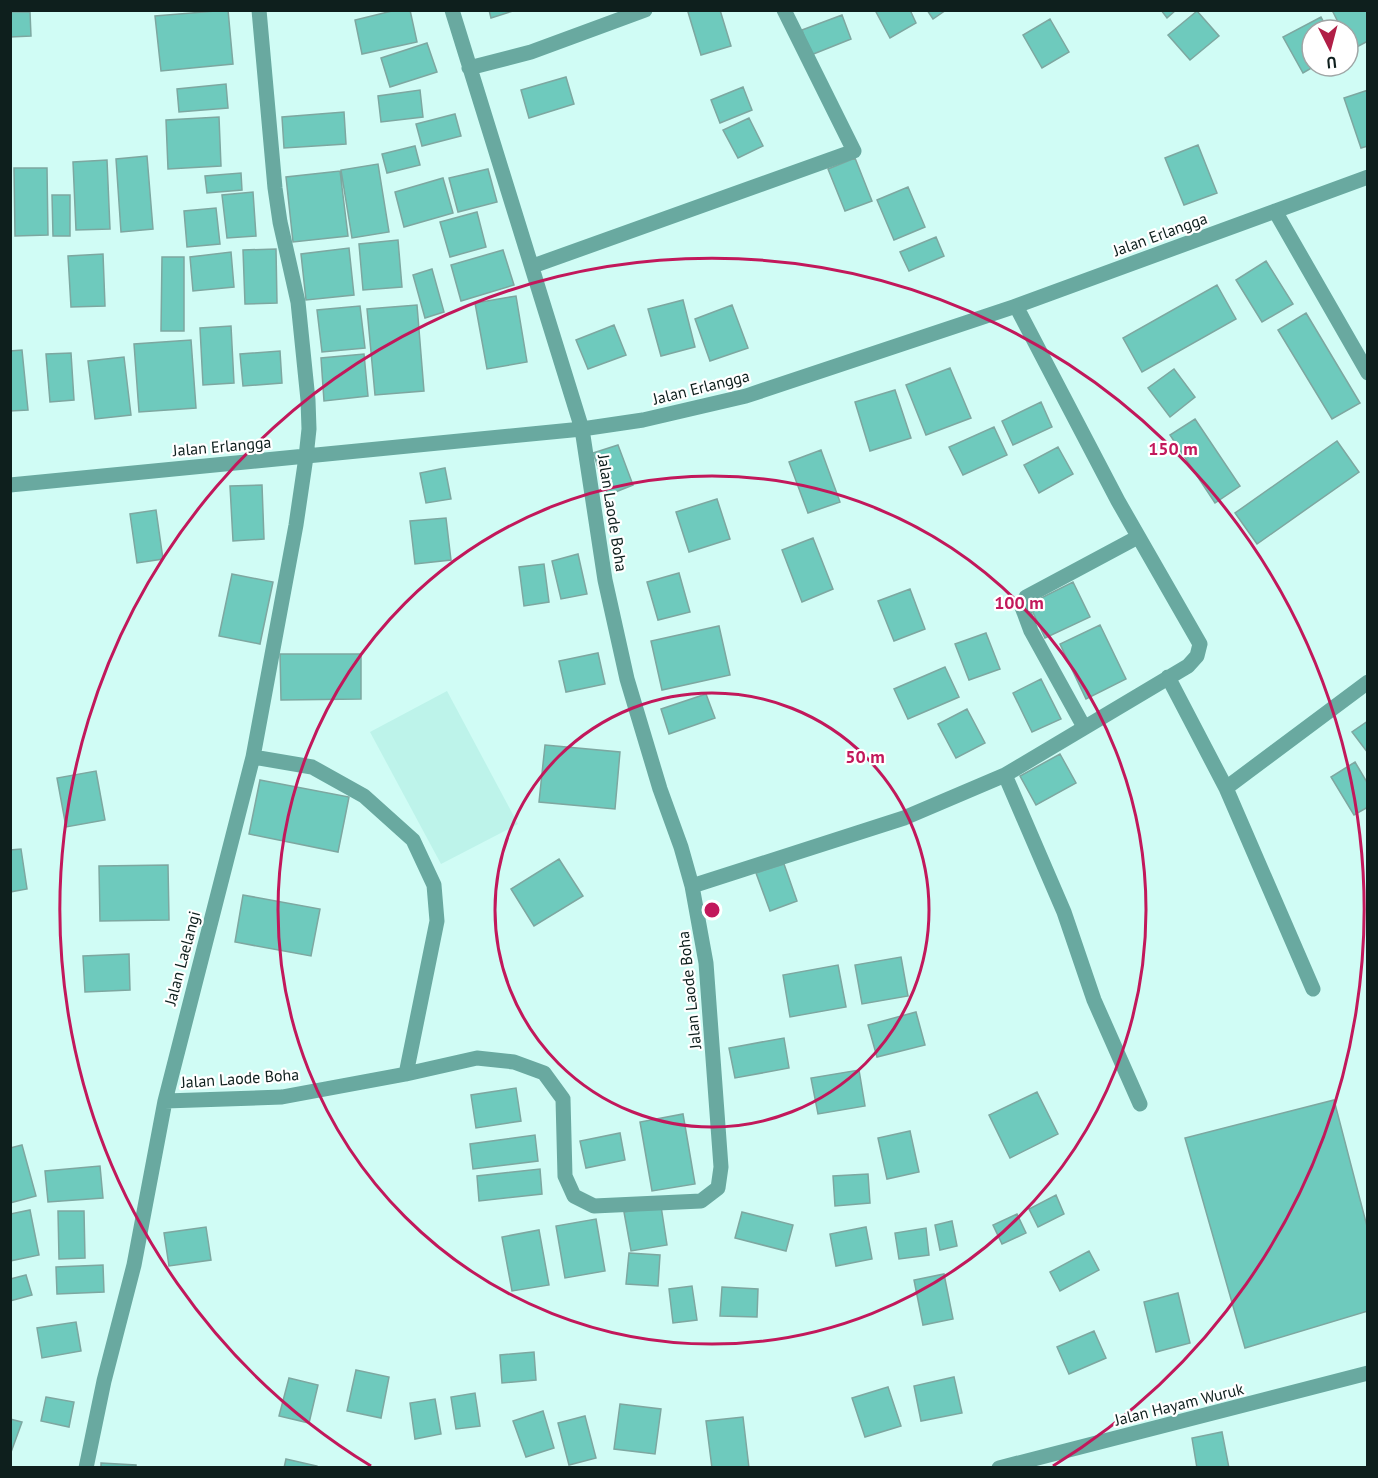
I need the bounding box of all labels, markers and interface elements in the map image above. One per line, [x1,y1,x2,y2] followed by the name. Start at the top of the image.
[1300,18,1360,78] north arrow
[1326,52,1338,73] text: U
[1109,208,1210,261] street label: Jalan Erlangga
[650,365,751,409] street label: Jalan Erlangga
[171,432,272,460] street label: Jalan Erlangga
[1148,437,1198,460] text: 150 m
[594,452,632,573] street label: Jalan Laode Boha
[994,591,1044,614] text: 100 m
[845,745,885,768] text: 50 m
[702,900,722,920] centre of rings
[160,909,204,1008] street label: Jalan Laelangi
[673,930,705,1051] street label: Jalan Laode Boha
[179,1064,300,1092] street label: Jalan Laode Boha
[1111,1378,1246,1430] street label: Jalan Hayam Wuruk

